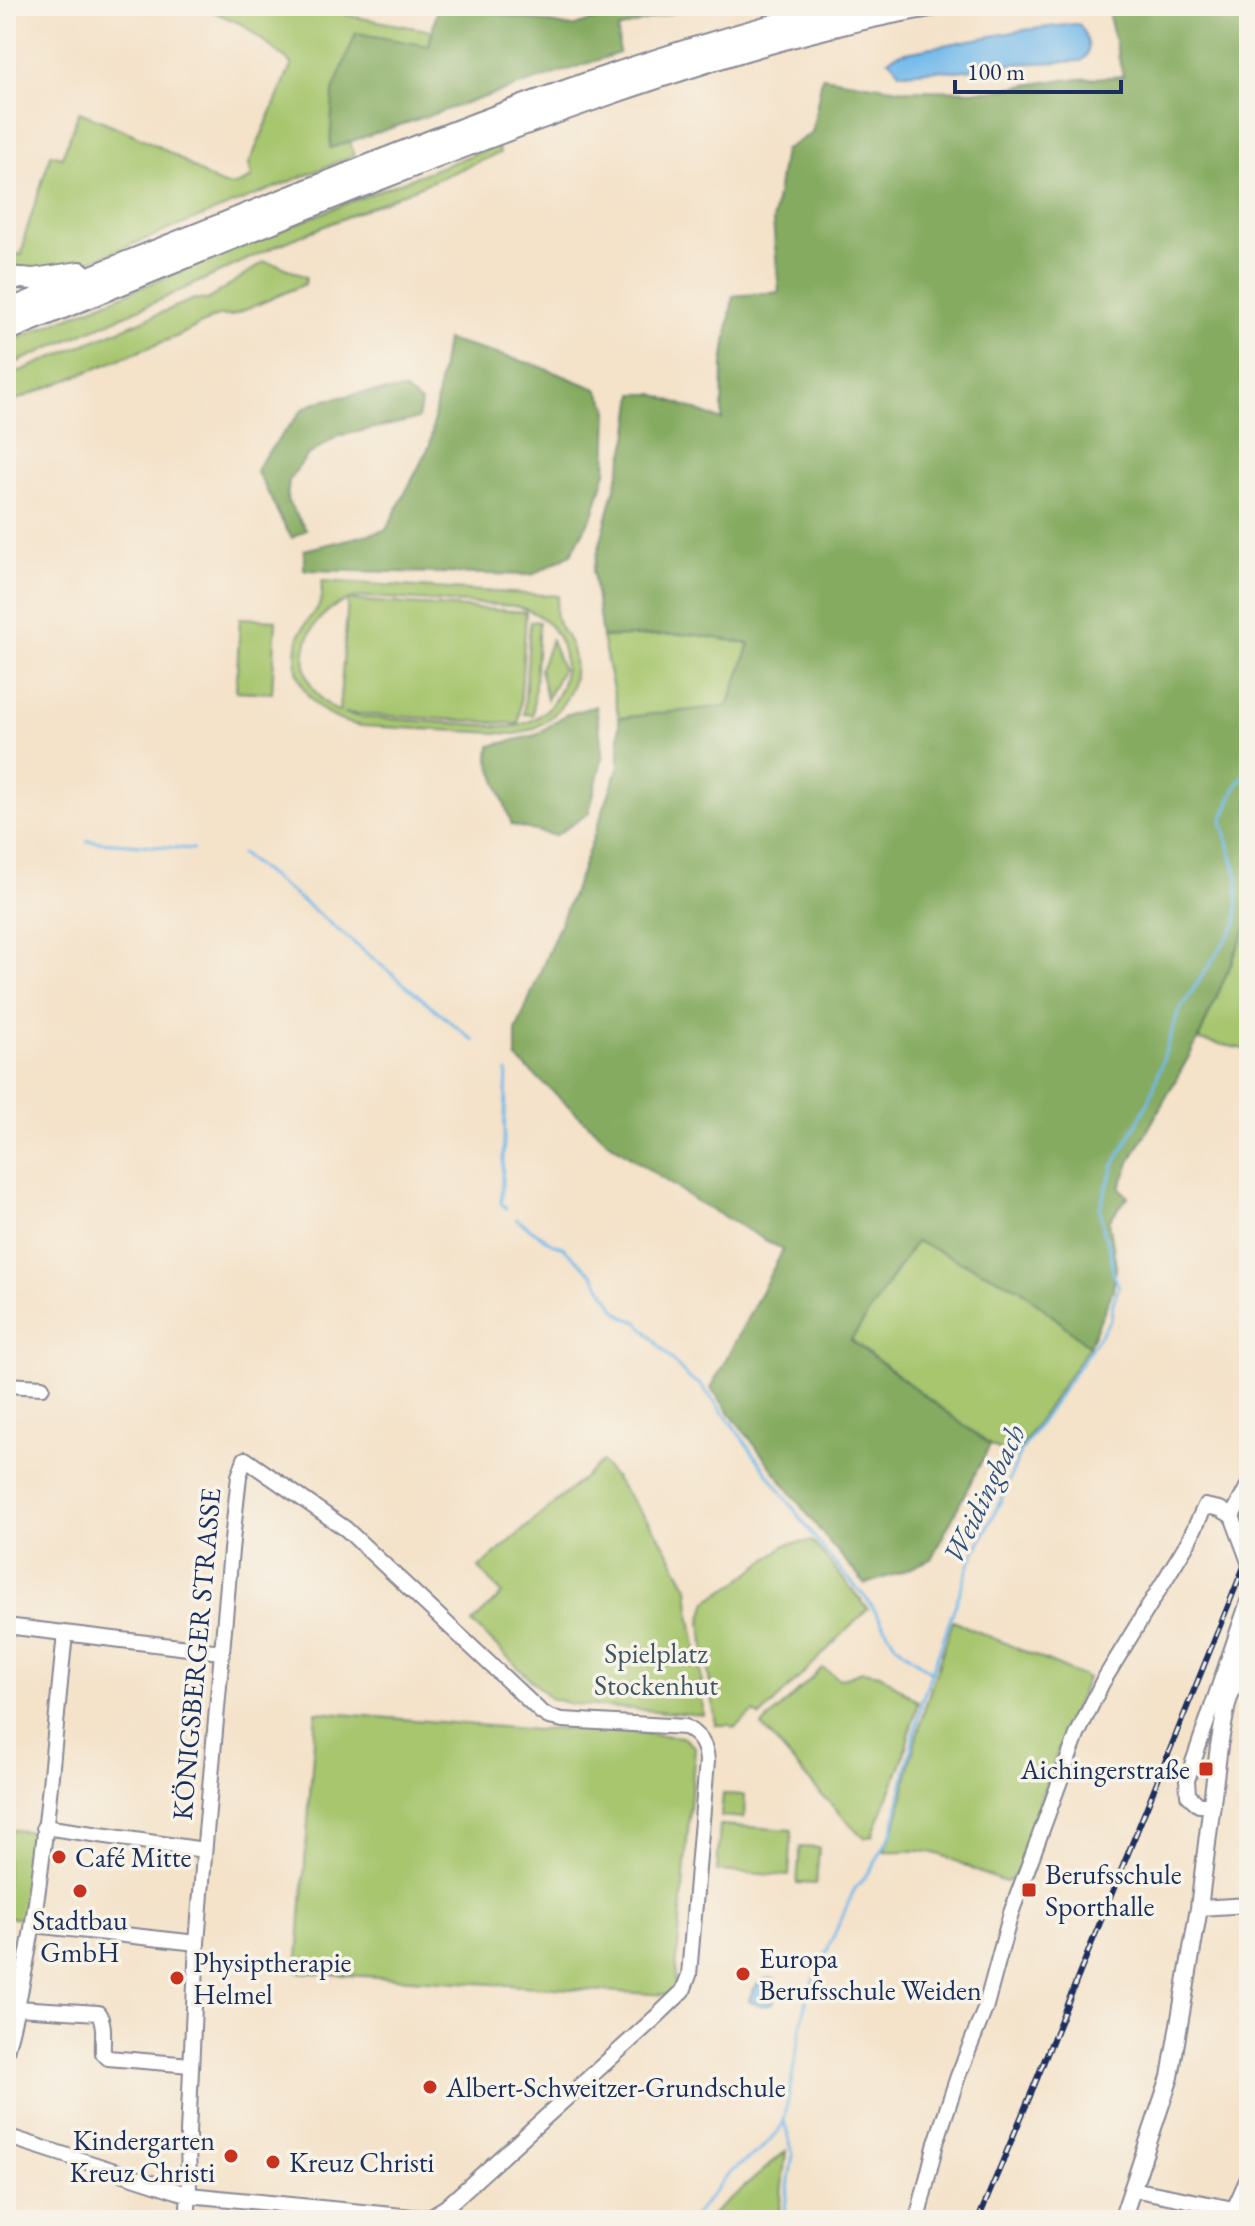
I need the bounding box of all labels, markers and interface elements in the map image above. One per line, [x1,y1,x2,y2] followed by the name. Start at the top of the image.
[955,44,1121,94] scale bar
[967,56,1025,87] text: 100 m
[933,1417,1034,1570] water label: Weidingbach
[164,1486,228,1822] street label: KÖNIGSBERGER STRASSE
[594,1635,718,1703] park label: Spielplatz Stockenhut
[1019,1751,1190,1787] place label: Aichingerstraße
[1197,1760,1215,1778] marker: Aichingerstraße
[75,1839,191,1875] place label: Café Mitte
[50,1848,68,1866] marker: Café Mitte
[1045,1856,1182,1924] place label: Berufsschule Sporthalle
[1020,1881,1038,1899] marker: Berufsschule Sporthalle
[71,1882,89,1900] marker: Stadtbau GmbH
[32,1902,128,1970] place label: Stadtbau GmbH
[759,1940,982,2008] place label: Europa Berufsschule Weiden
[193,1944,352,2012] place label: Physiptherapie Helmel
[734,1965,752,1983] marker: Europa Berufsschule Weiden
[168,1969,186,1987] marker: Physiptherapie Helmel
[445,2069,786,2105] place label: Albert-Schweitzer-Grundschule
[421,2078,439,2096] marker: Albert-Schweitzer-Grundschule
[70,2122,215,2190] place label: Kindergarten Kreuz Christi
[289,2144,435,2180] place label: Kreuz Christi
[222,2147,240,2165] marker: Kindergarten Kreuz Christi
[264,2153,282,2171] marker: Kreuz Christi

